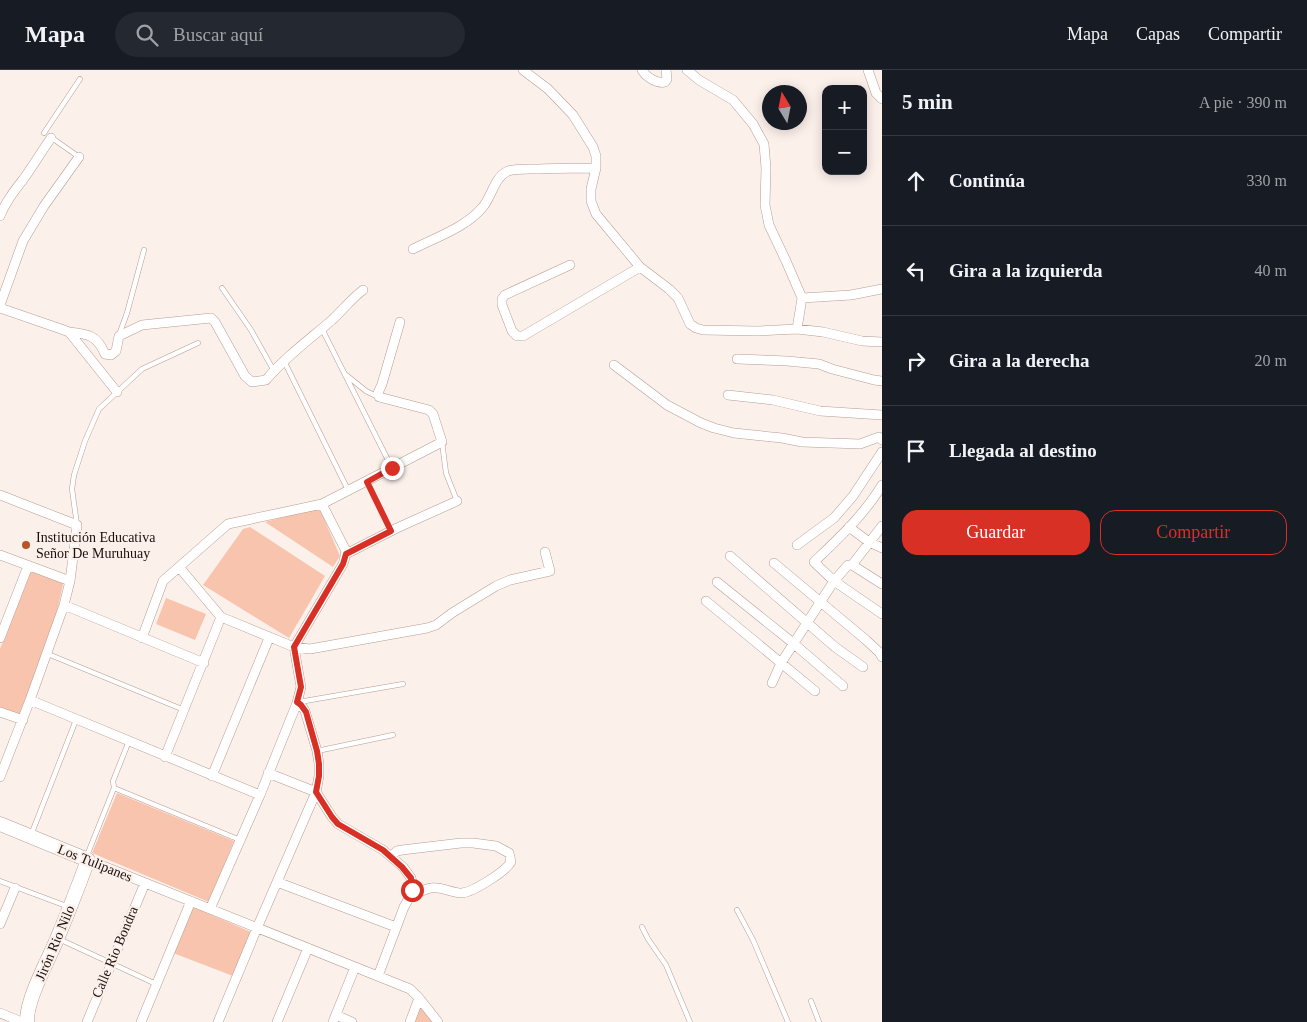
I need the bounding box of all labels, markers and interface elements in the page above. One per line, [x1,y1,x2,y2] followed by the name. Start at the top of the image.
[115,12,465,57] search box
[25,21,85,47] text: Mapa
[133,21,161,49] icon: search
[173,24,263,45] text: Buscar aquí
[1067,24,1108,44] text: Mapa
[1136,24,1180,44] text: Capas
[1208,24,1282,44] text: Compartir
[762,85,807,130] north arrow
[822,85,867,175] map controls
[822,85,867,130] button: +
[902,90,953,114] text: 5 min
[1199,94,1287,111] text: A pie · 390 m
[822,130,867,175] button: −
[902,167,930,195] icon: ahead
[949,170,1025,191] text: Continúa
[1247,172,1287,189] text: 330 m
[902,257,930,285] icon: left
[949,260,1103,281] text: Gira a la izquierda
[1255,262,1287,279] text: 40 m
[902,347,930,375] icon: right
[949,350,1090,371] text: Gira a la derecha
[1255,352,1287,369] text: 20 m
[902,437,930,465] icon: arrive
[949,440,1097,461] text: Llegada al destino
[381,457,404,480] route end
[902,510,1090,555] button: Guardar
[1100,510,1287,555] button: Compartir
[36,530,156,561] place label: Institución Educativa Señor De Muruhuay
[20,539,32,551] marker: Institución Educativa Señor De Muruhuay
[56,841,134,885] street label: Los Tulipanes
[401,879,424,902] route start
[32,903,78,983] street label: Jirón Rio Nilo
[89,903,141,1000] street label: Calle Rio Bondra

